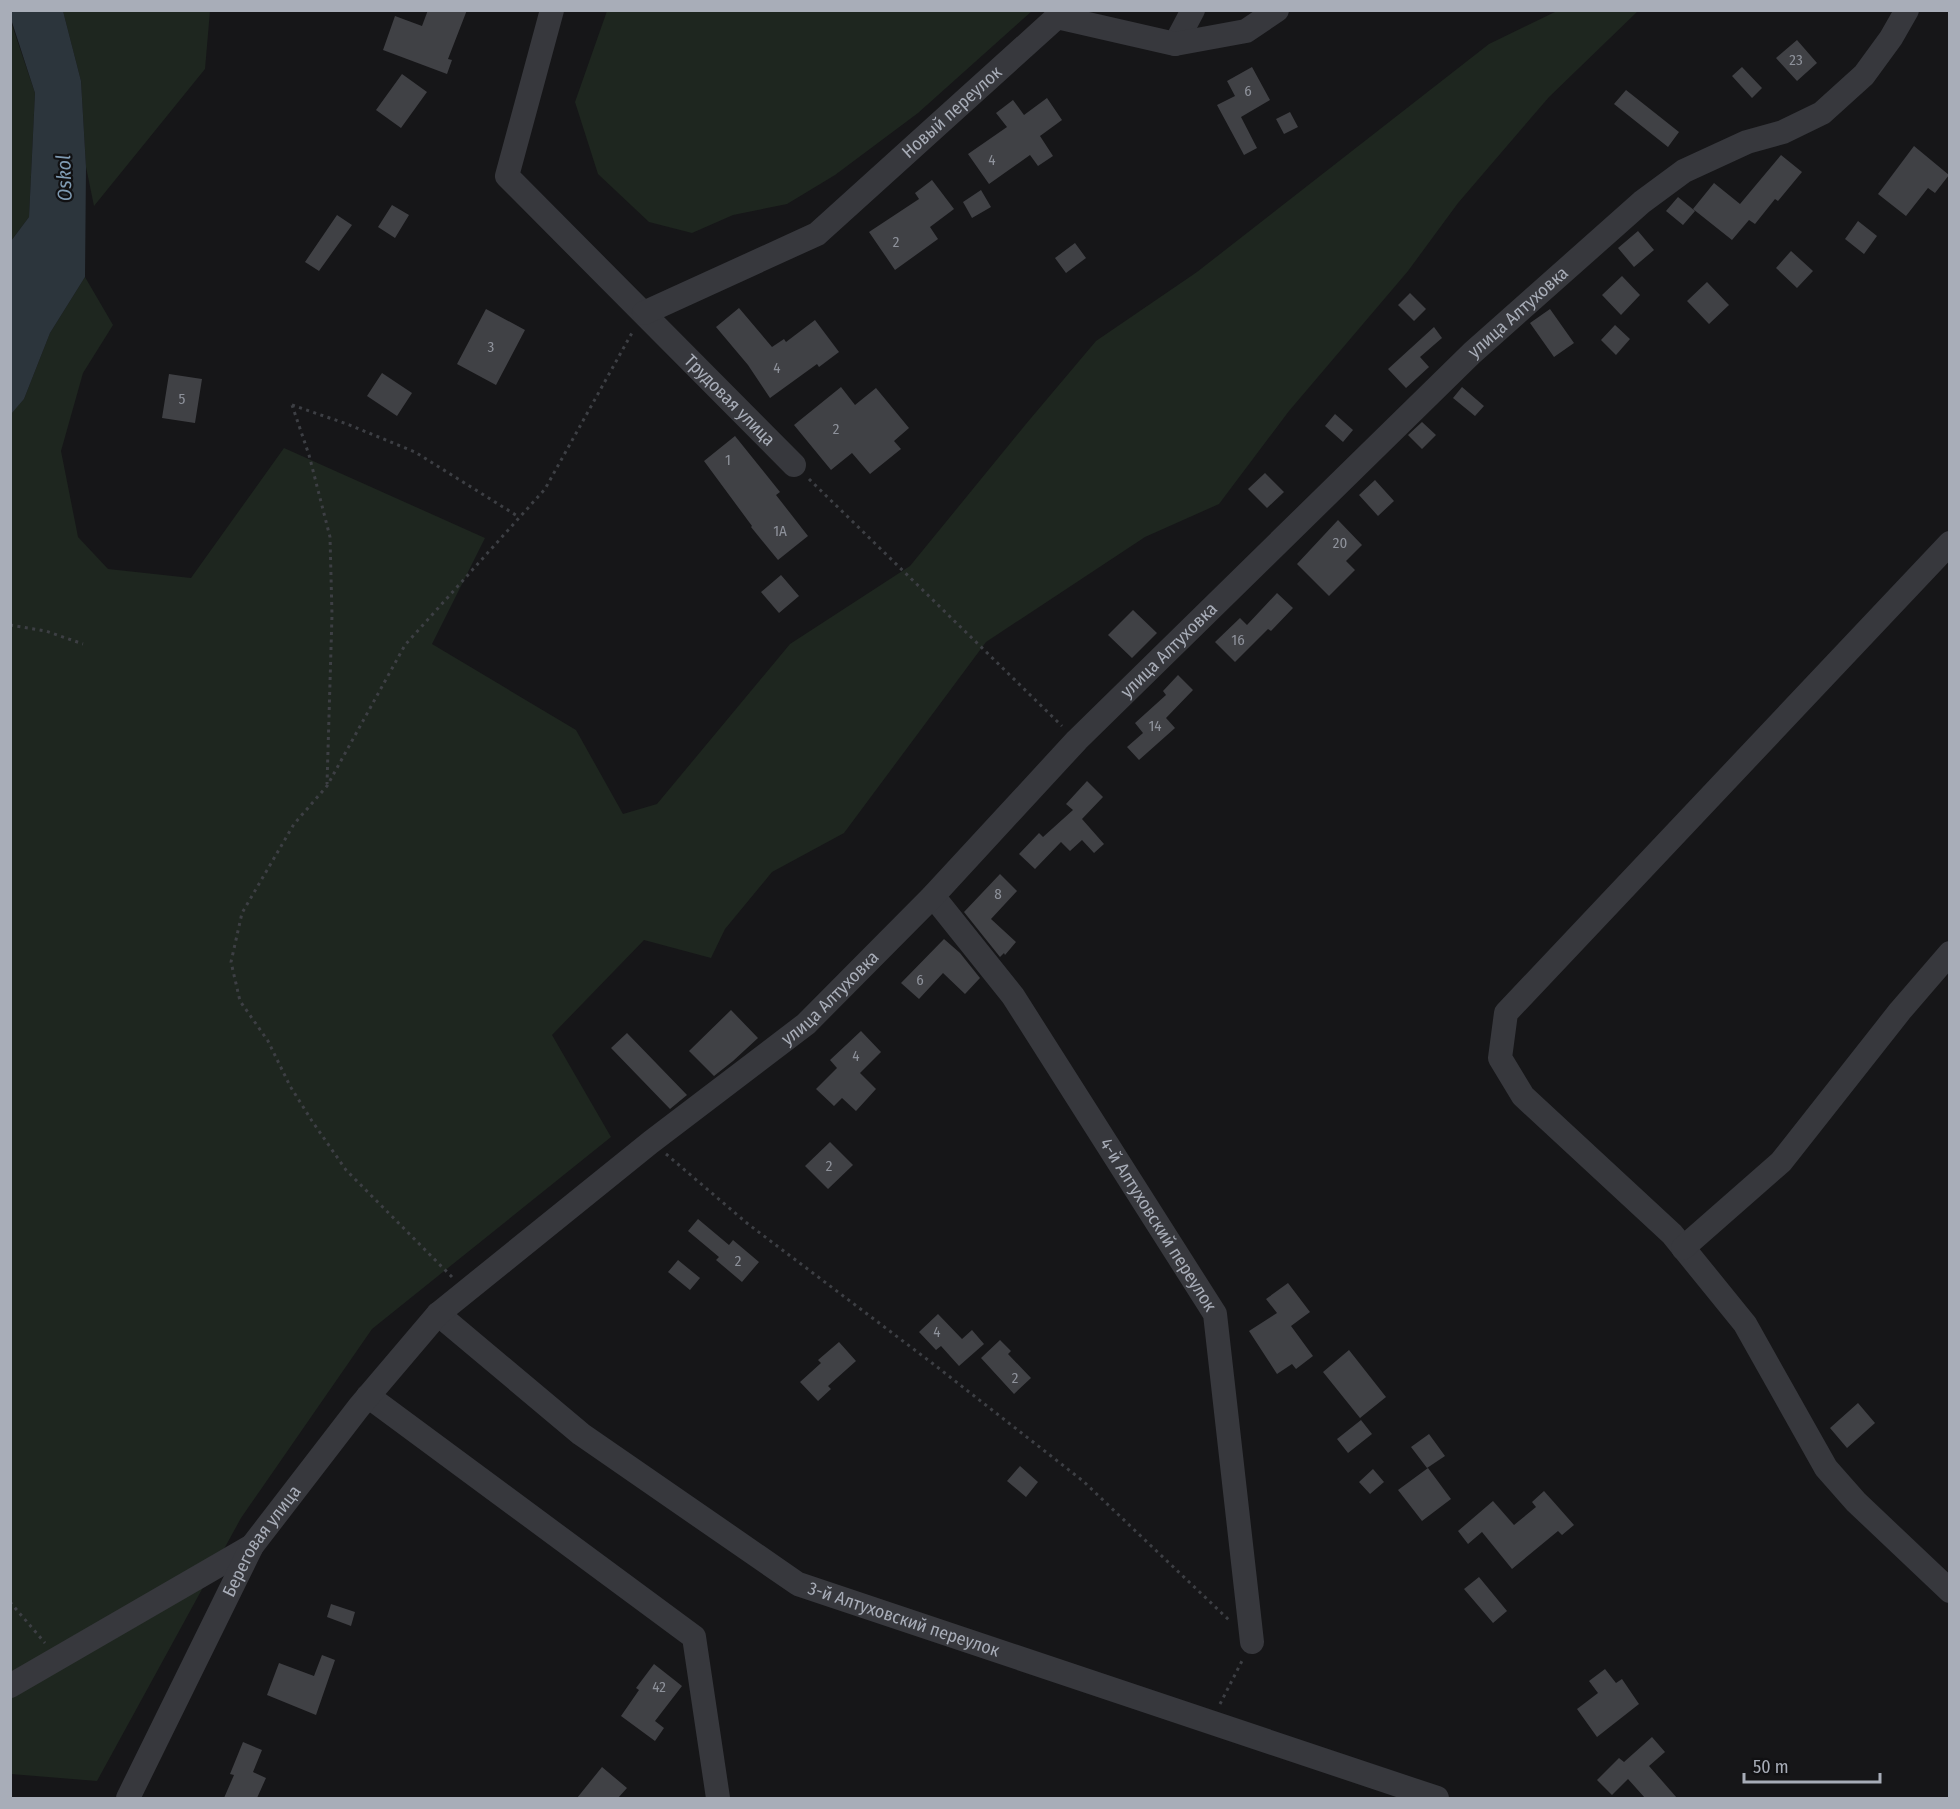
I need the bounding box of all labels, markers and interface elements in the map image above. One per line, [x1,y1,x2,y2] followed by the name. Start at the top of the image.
[1789,51,1803,69] house number: 23
[897,61,1007,163] street label: Новый переулок
[1244,82,1252,100] house number: 6
[988,151,996,169] house number: 4
[51,154,77,202] water label: Oskol
[893,233,900,251] house number: 2
[1463,262,1573,362] street label: улица Алтуховка
[488,338,495,356] house number: 3
[680,350,780,451] street label: Трудовая улица
[773,359,781,377] house number: 4
[179,390,186,408] house number: 5
[833,420,840,438] house number: 2
[725,451,731,469] house number: 1
[773,522,787,540] house number: 1А
[1333,534,1347,552] house number: 20
[1116,598,1222,702] street label: улица Алтуховка
[1231,631,1245,649] house number: 16
[1148,717,1162,735] house number: 14
[994,885,1002,903] house number: 8
[777,946,883,1050] street label: улица Алтуховка
[916,971,924,989] house number: 6
[852,1047,860,1065] house number: 4
[1095,1134,1222,1316] street label: 4-й Алтуховский переулок
[826,1157,833,1175] house number: 2
[735,1252,742,1270] house number: 2
[933,1323,941,1341] house number: 4
[1012,1369,1019,1387] house number: 2
[218,1481,306,1600] street label: Береговая улица
[805,1577,1003,1662] street label: 3-й Алтуховский переулок
[652,1678,666,1696] house number: 42
[1744,1746,1880,1784] scale bar
[1753,1756,1789,1778] text: 50 m

